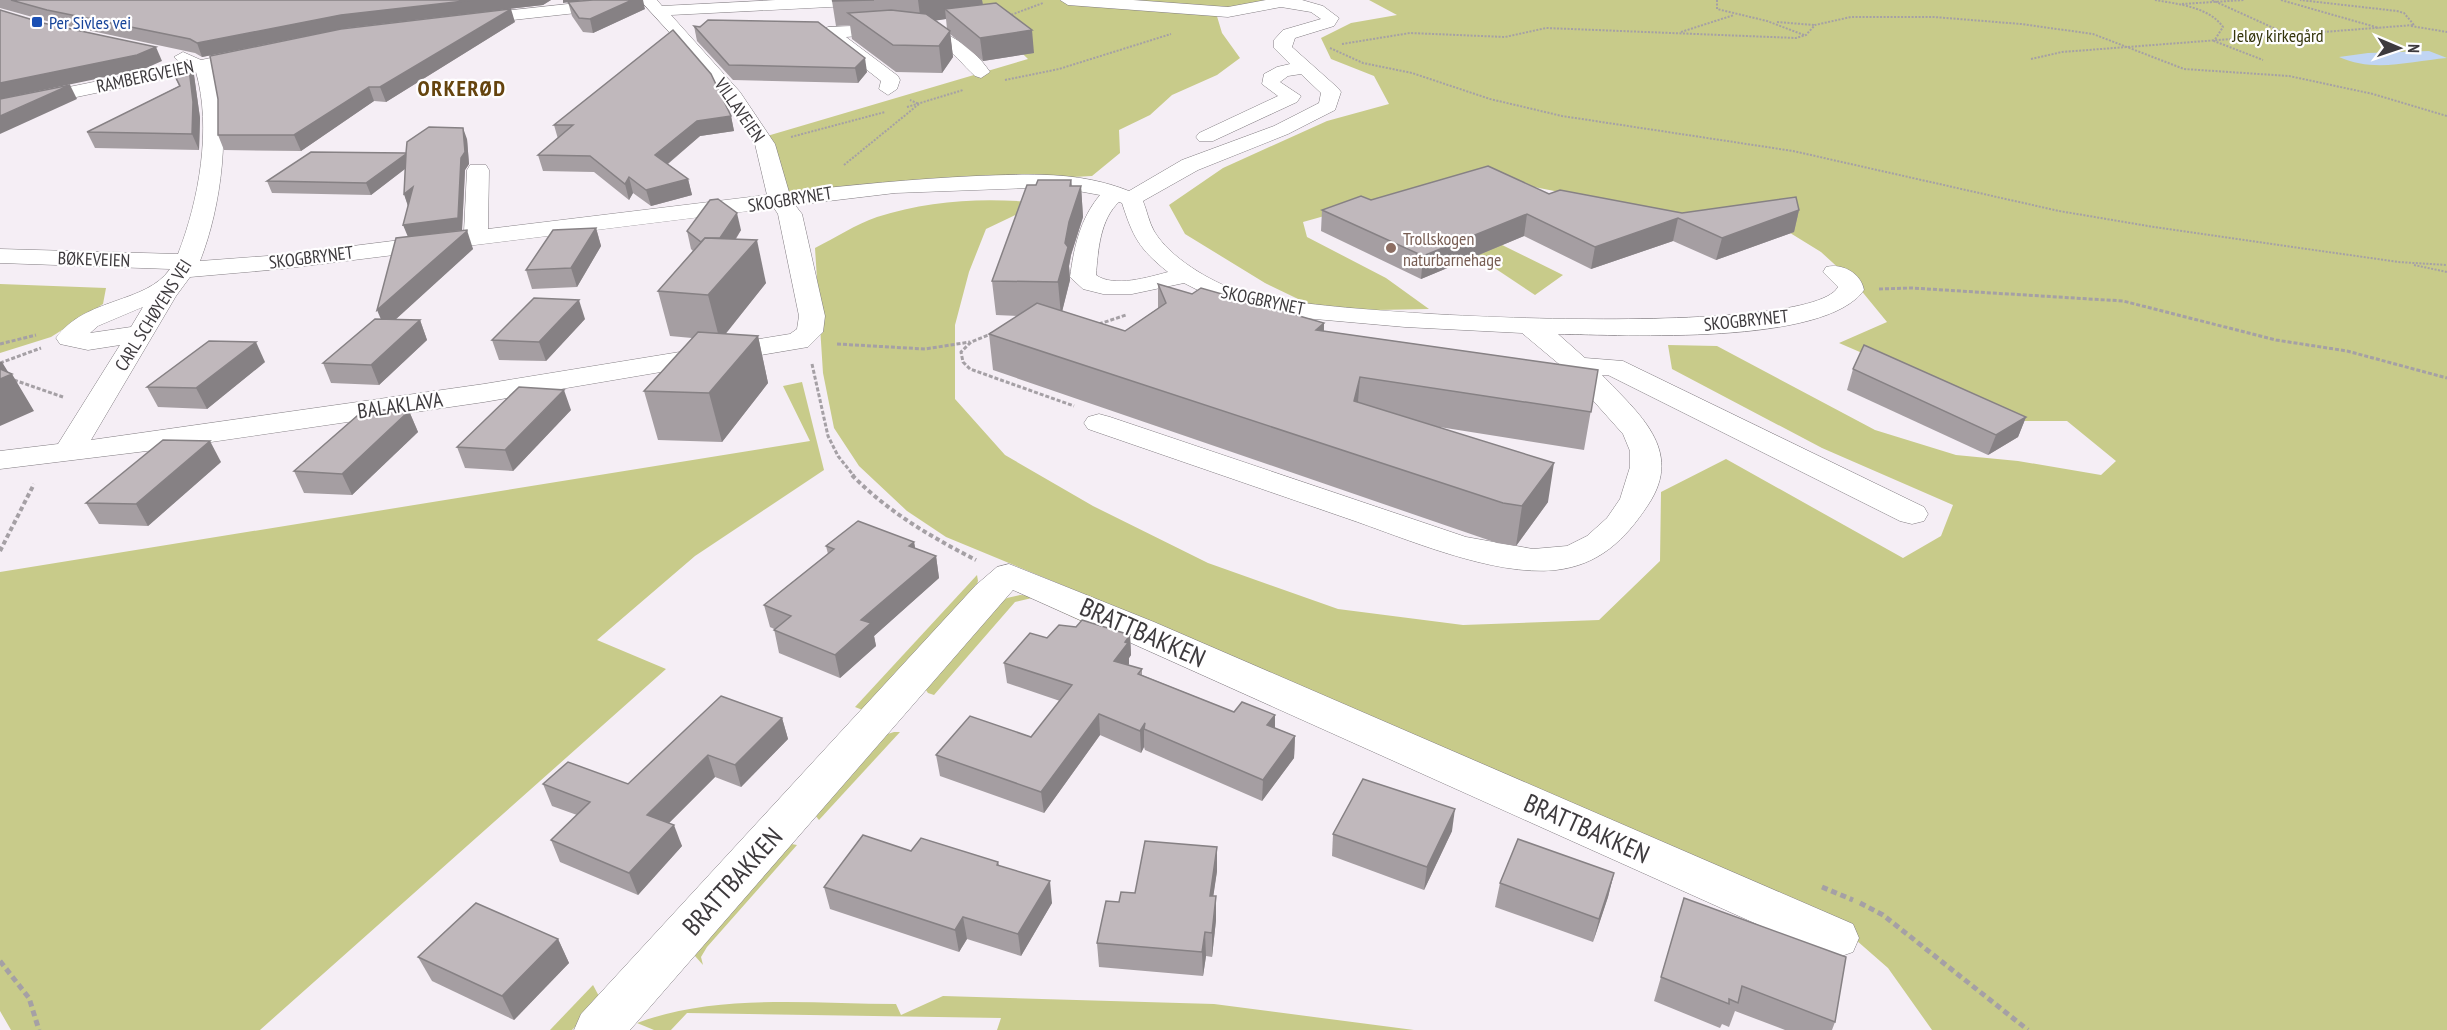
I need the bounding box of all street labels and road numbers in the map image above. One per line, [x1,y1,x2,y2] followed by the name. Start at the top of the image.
[94,54,196,98] street label: RAMBERGVEIEN
[709,73,770,147] street label: VILLAVEIEN
[746,181,834,217] street label: SKOGBRYNET
[267,240,355,274] street label: SKOGBRYNET
[57,246,131,272] street label: BØKEVEIEN
[109,255,197,375] street label: CARL SCHØYENS VEI
[1219,280,1307,320] street label: SKOGBRYNET
[1703,304,1789,336] street label: SKOGBRYNET
[356,386,444,424] street label: BALAKLAVA
[1075,590,1211,674] street label: BRATTBAKKEN
[1519,786,1655,870] street label: BRATTBAKKEN
[675,820,789,942] street label: BRATTBAKKEN

